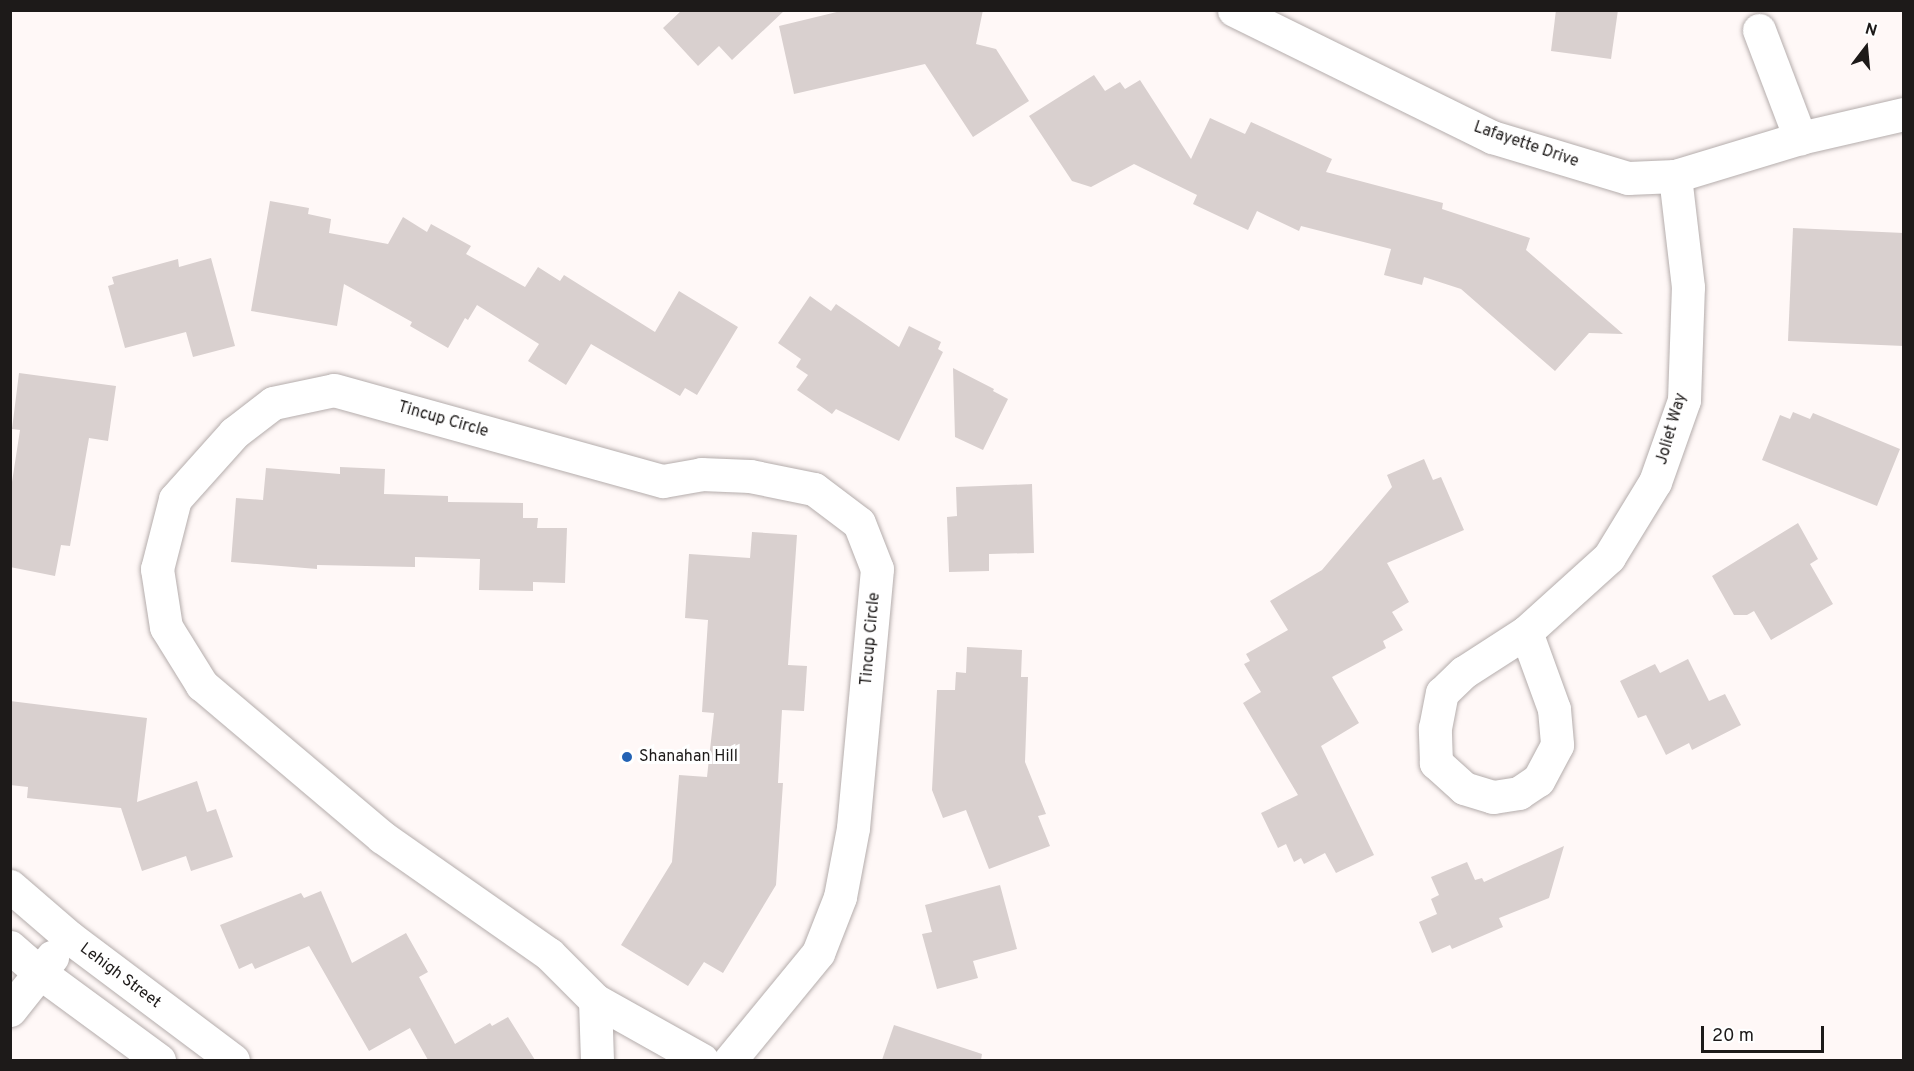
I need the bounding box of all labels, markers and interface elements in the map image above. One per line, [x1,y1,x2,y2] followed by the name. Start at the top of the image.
[1836,18,1896,78] north arrow
[1863,19,1879,42] text: N
[1471,118,1581,172] street label: Lafayette Drive
[1653,391,1691,467] street label: Joliet Way
[395,398,491,442] street label: Tincup Circle
[857,592,885,686] street label: Tincup Circle
[639,747,738,767] place label: Shanahan Hill
[620,750,634,764] marker: Shanahan Hill
[76,939,164,1013] street label: Lehigh Street
[1704,1014,1827,1052] scale bar
[1712,1025,1754,1048] text: 20 m

